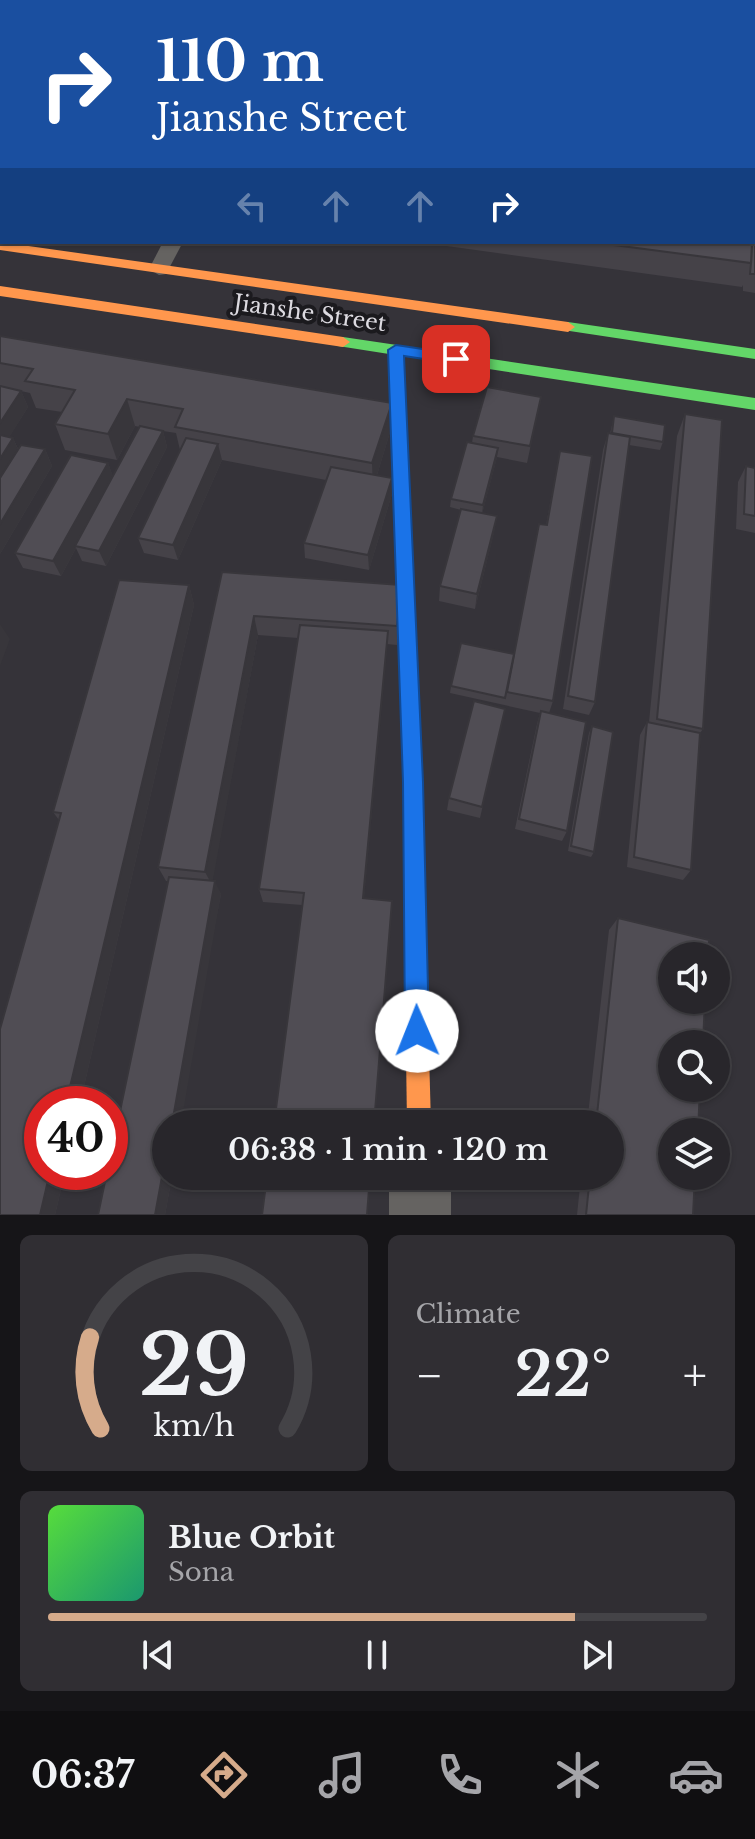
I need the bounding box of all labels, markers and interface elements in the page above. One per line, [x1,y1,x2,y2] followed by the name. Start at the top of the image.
[156,27,324,96] text: 110 m
[24,32,128,136] icon: right
[156,96,407,141] text: Jianshe Street
[230,184,274,228] icon: left
[314,184,358,228] icon: ahead
[398,184,442,228] icon: ahead
[482,184,526,228] icon: right
[229,289,389,337] street label: Jianshe Street
[422,325,490,393] pin
[434,337,478,381] icon: arrive
[658,942,730,1190] map controls
[658,942,730,1014] button: sound
[375,989,459,1073] position arrow
[658,1030,730,1102] button: search
[24,1086,128,1190] speed limit sign: 40
[658,1118,730,1190] button: layers
[228,1131,548,1168] text: 06:38 · 1 min · 120 m
[416,1298,521,1330] text: Climate
[139,1314,249,1417] text: 29
[515,1338,612,1412] text: 22°
[416,1348,443,1403] text: −
[683,1348,707,1403] text: +
[153,1408,234,1444] text: km/h
[168,1519,335,1556] text: Blue Orbit
[168,1556,234,1588] text: Sona
[136,1633,180,1677] icon: previous
[355,1633,399,1677] icon: pause
[575,1633,619,1677] icon: next
[196,1747,252,1803] icon: directions
[314,1747,370,1803] icon: music
[432,1747,488,1803] icon: phone
[550,1747,606,1803] icon: climate
[668,1747,724,1803] icon: car
[31,1753,134,1798] text: 06:37

